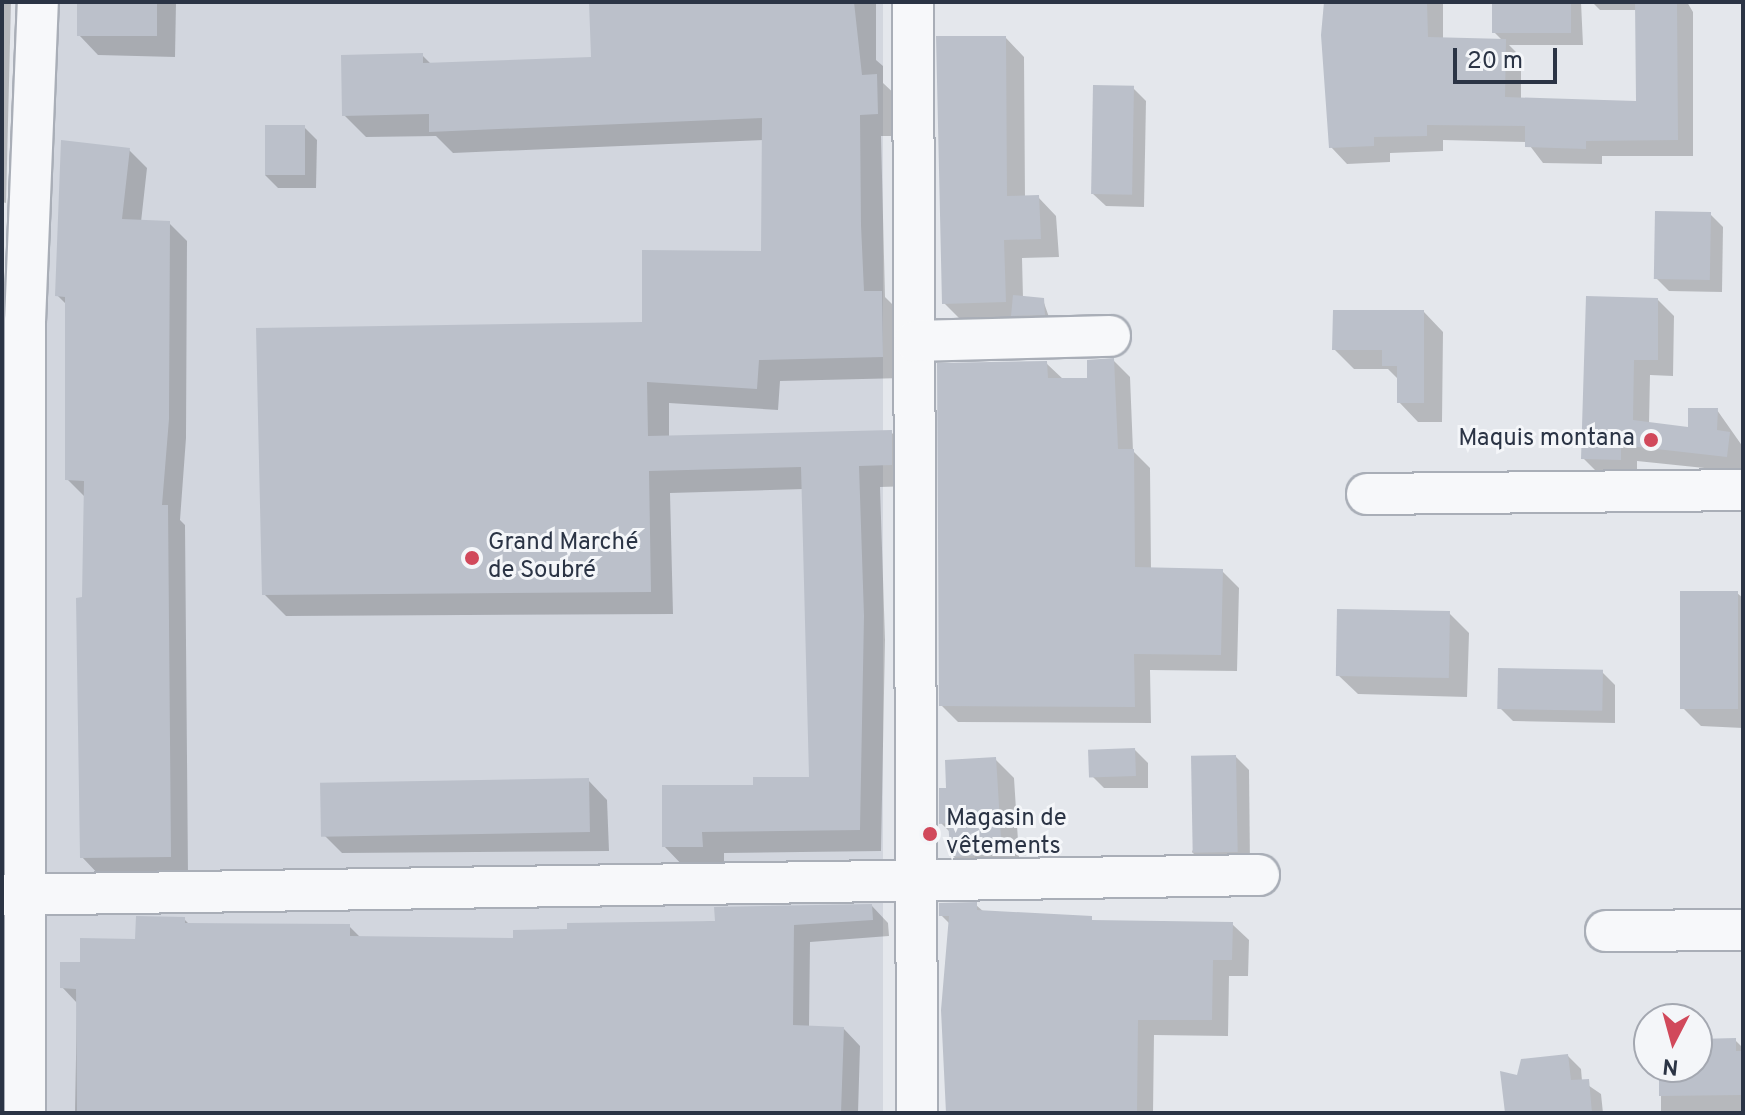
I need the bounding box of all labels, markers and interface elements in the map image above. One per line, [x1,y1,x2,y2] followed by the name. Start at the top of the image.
[1457,32,1561,82] scale bar
[1467,47,1523,77] text: 20 m
[1458,426,1635,454] place label: Maquis montana
[1642,431,1660,449] marker: Maquis montana
[488,530,638,586] place label: Grand Marché de Soubré
[463,549,481,567] marker: Grand Marché de Soubré
[946,806,1067,862] place label: Magasin de vêtements
[921,825,939,843] marker: Magasin de vêtements
[1633,1003,1713,1083] north arrow
[1661,1051,1680,1080] text: N

